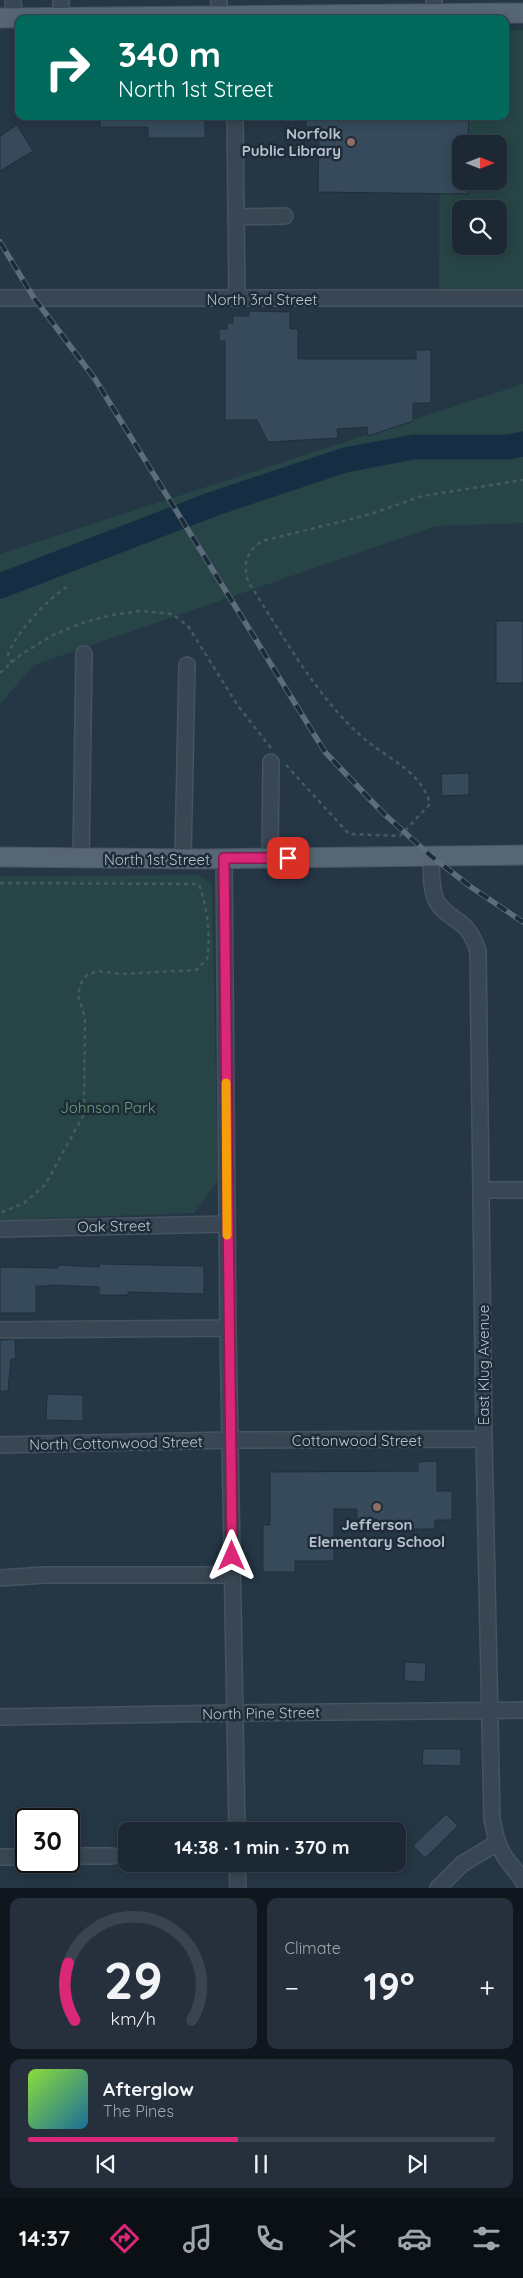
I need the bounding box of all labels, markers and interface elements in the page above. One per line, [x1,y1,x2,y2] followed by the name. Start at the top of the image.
[118,32,221,76] text: 340 m
[35,35,100,100] icon: right
[118,75,274,103] text: North 1st Street
[242,124,341,160] place label: Norfolk Public Library
[452,135,508,190] north arrow
[452,135,507,255] map controls
[345,136,357,148] marker: Norfolk Public Library
[452,200,507,255] button: search
[207,290,317,309] street label: North 3rd Street
[267,837,309,879] pin
[274,844,302,872] icon: arrive
[104,850,210,869] street label: North 1st Street
[60,1098,156,1117] park label: Johnson Park
[77,1216,151,1236] street label: Oak Street
[474,1305,493,1425] street label: East Klug Avenue
[292,1431,422,1450] street label: Cottonwood Street
[29,1432,203,1454] street label: North Cottonwood Street
[371,1501,383,1513] marker: Jefferson Elementary School
[309,1515,445,1551] place label: Jefferson Elementary School
[205,1529,257,1581] position arrow
[202,1702,320,1724] street label: North Pine Street
[15,1808,80,1873] speed limit sign: 30
[174,1835,350,1859] text: 14:38 · 1 min · 370 m
[285,1938,341,1958] text: Climate
[104,1947,163,2012] text: 29
[363,1962,415,2010] text: 19°
[285,1970,299,2005] text: −
[479,1970,495,2005] text: +
[111,2007,156,2029] text: km/h
[103,2077,194,2101] text: Afterglow
[103,2101,174,2121] text: The Pines
[92,2150,120,2178] icon: previous
[247,2150,275,2178] icon: pause
[403,2150,431,2178] icon: next
[107,2221,142,2256] icon: directions
[180,2221,215,2256] icon: music
[252,2221,287,2256] icon: phone
[325,2221,360,2256] icon: climate
[397,2221,432,2256] icon: car
[469,2221,504,2256] icon: filters
[19,2224,70,2252] text: 14:37

